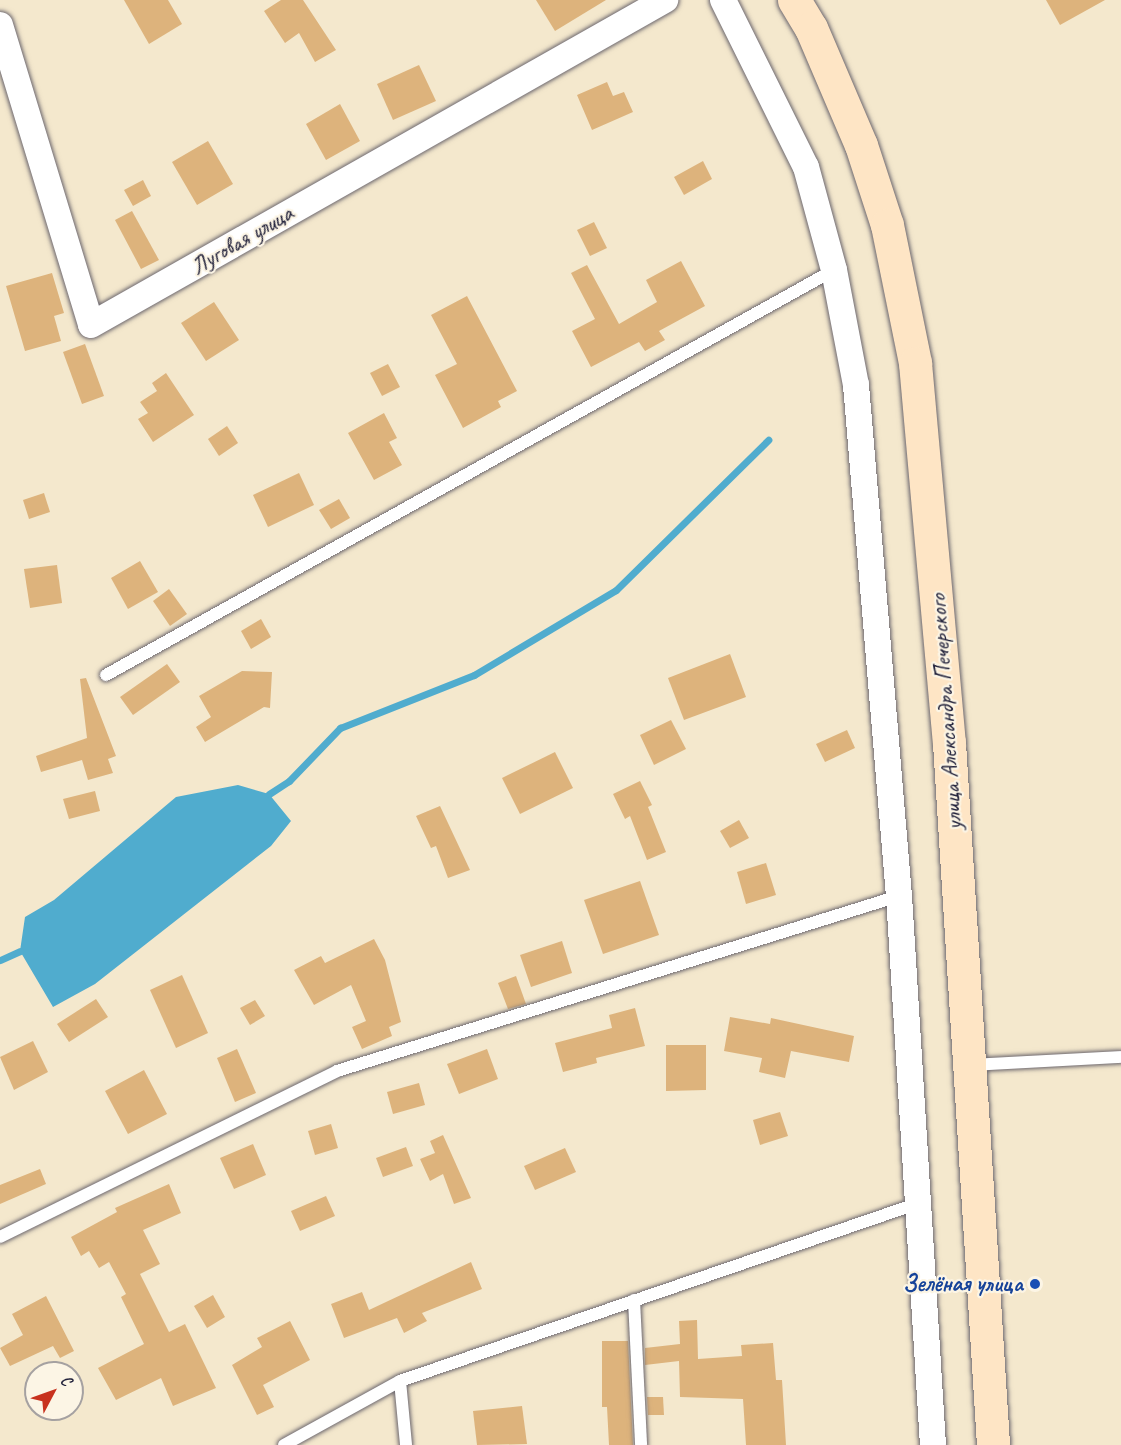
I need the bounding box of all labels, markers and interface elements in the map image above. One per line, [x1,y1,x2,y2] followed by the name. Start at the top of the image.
[185,199,299,281] street label: Луговая улица
[923,592,969,832] street label: улица Александра Печерского
[900,1270,1023,1298] place label: Зелёная улица
[1028,1277,1042,1291] marker: Зелёная улица
[24,1361,84,1421] north arrow
[56,1371,76,1390] text: С

